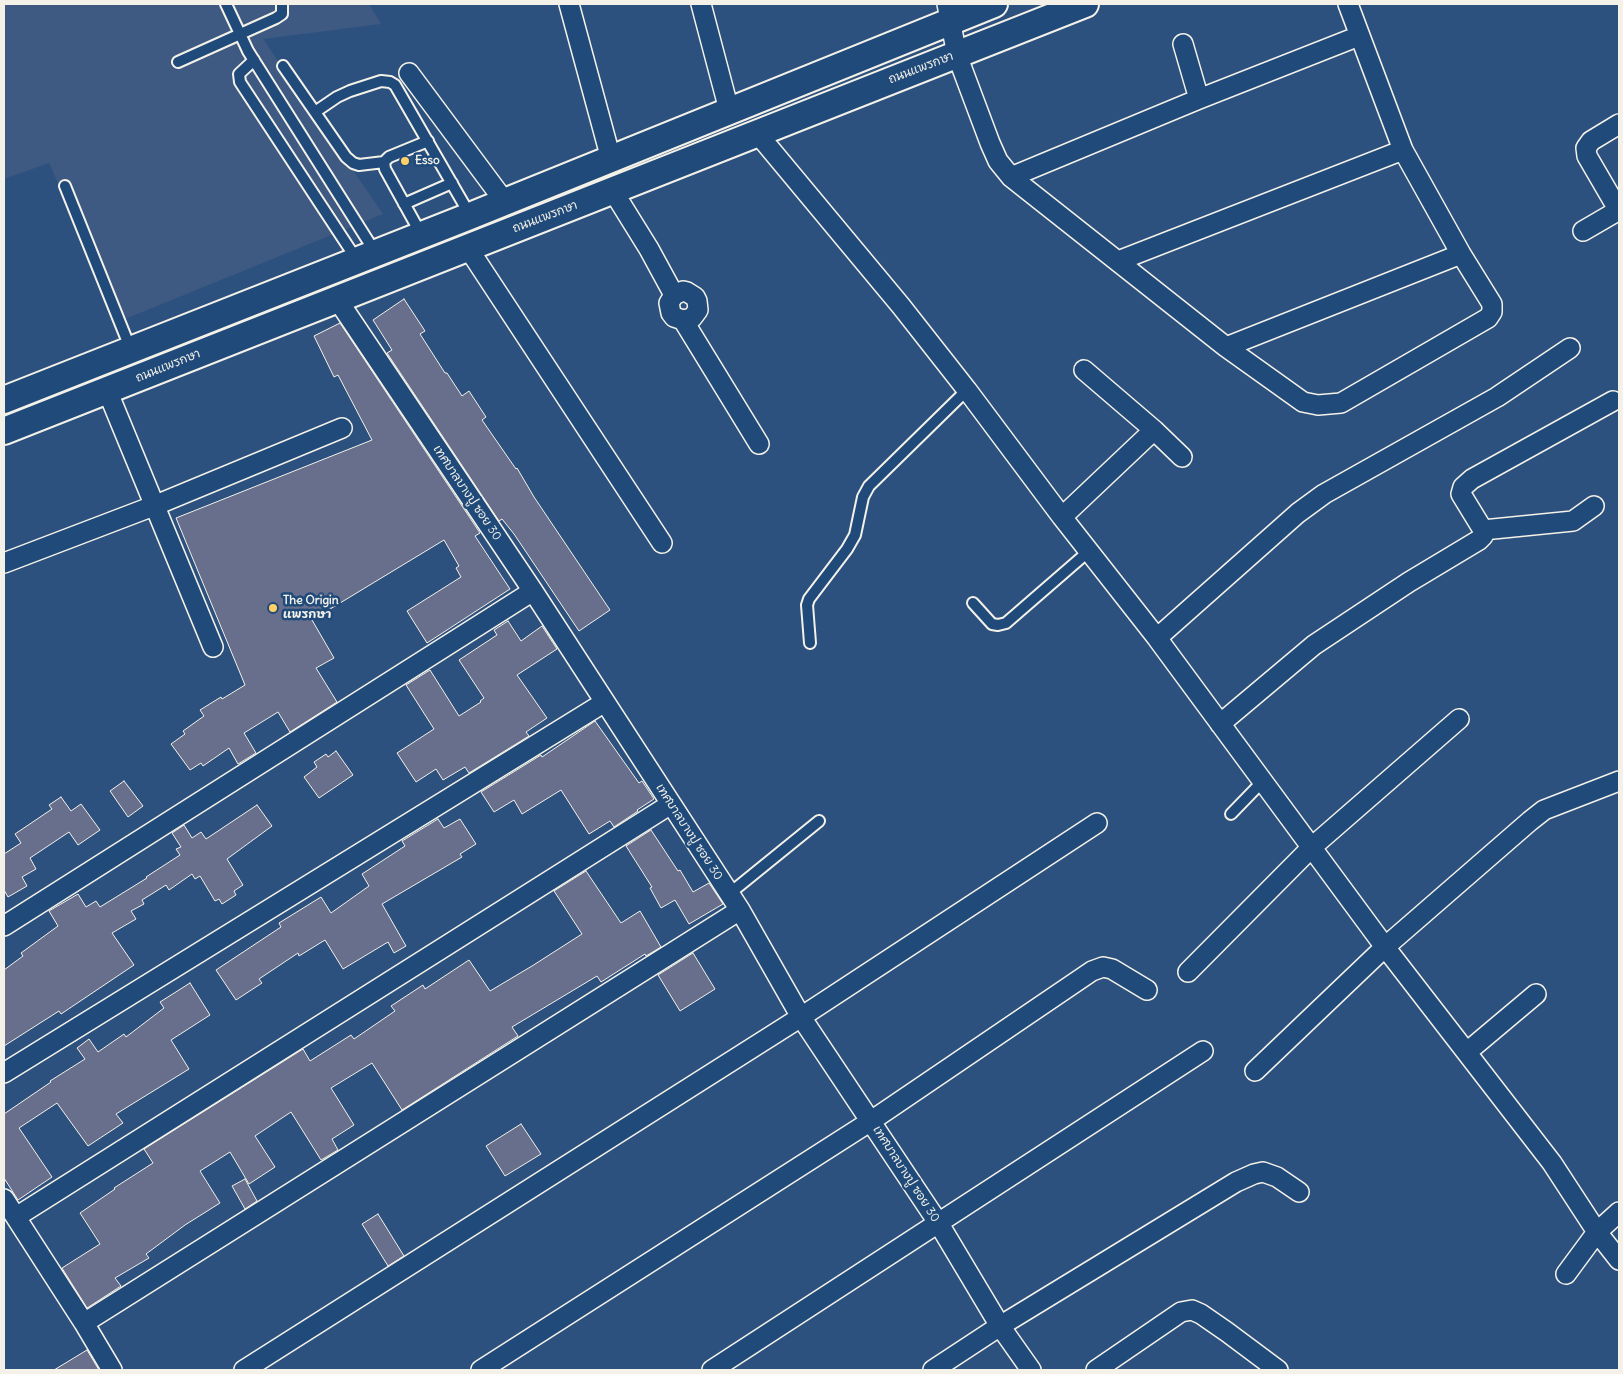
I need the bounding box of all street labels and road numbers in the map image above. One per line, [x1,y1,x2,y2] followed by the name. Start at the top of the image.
[886,49,956,87] street label: ถนนแพรกษา
[510,198,580,236] street label: ถนนแพรกษา
[134,346,202,386] street label: ถนนแพรกษา
[430,443,504,543] street label: เทศบาลบางปู ซอย 30
[653,781,725,883] street label: เทศบาลบางปู ซอย 30
[870,1123,942,1225] street label: เทศบาลบางปู ซอย 30

